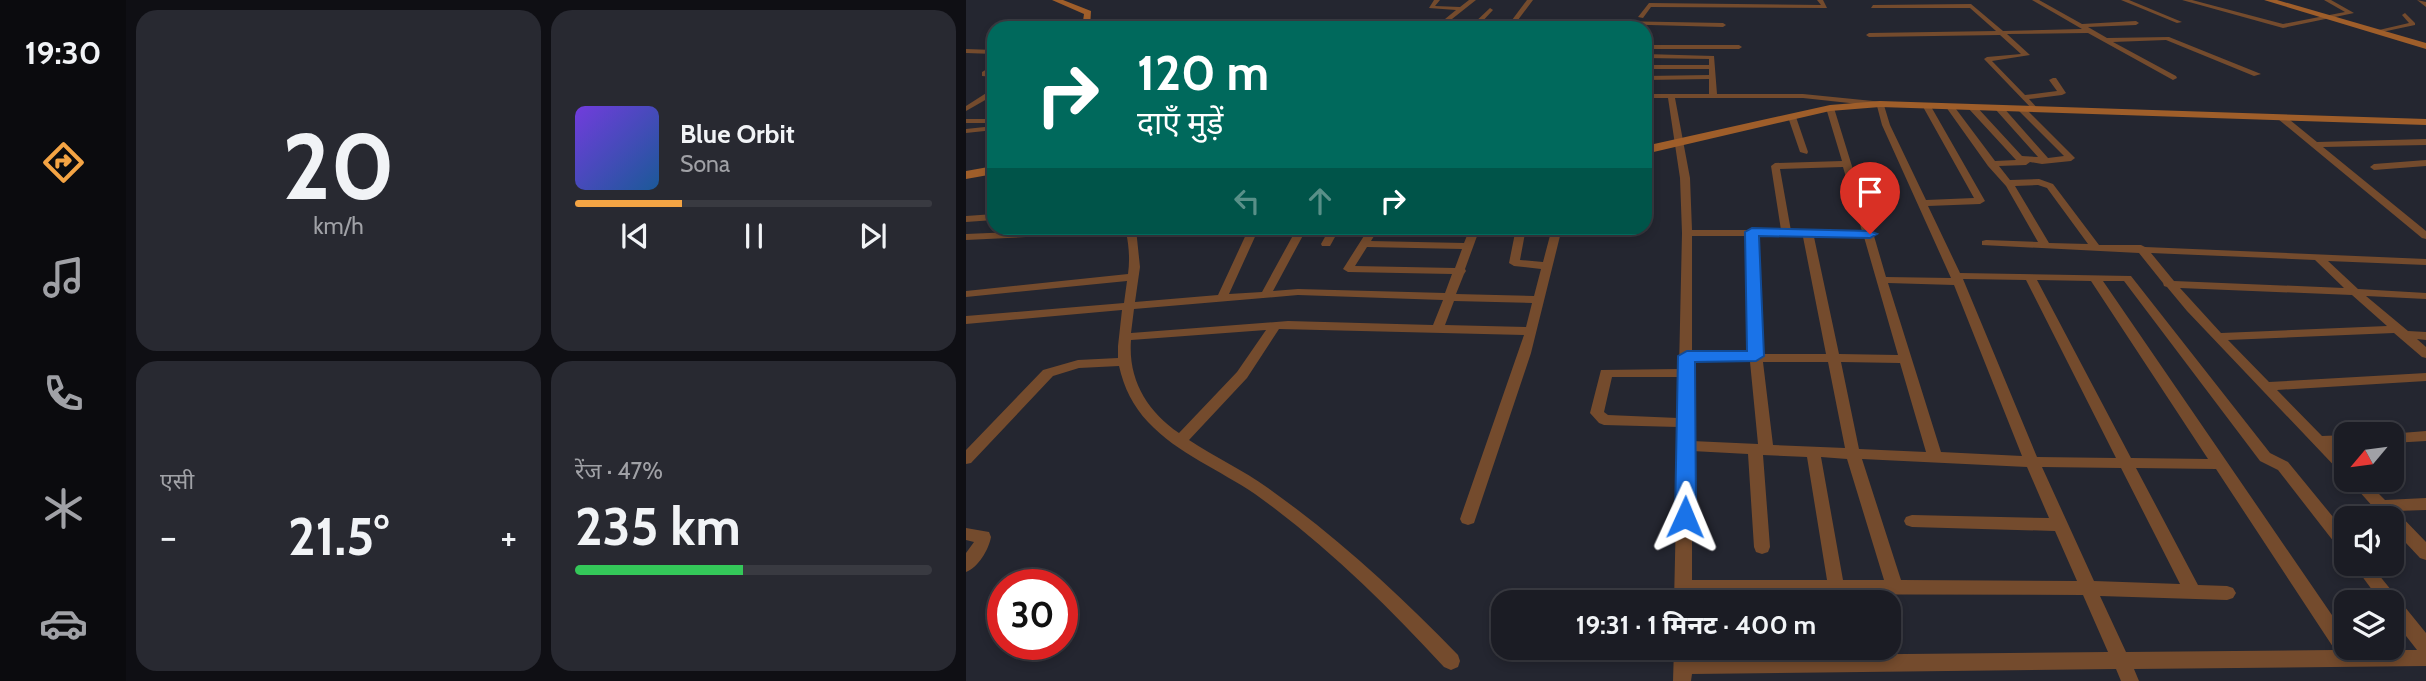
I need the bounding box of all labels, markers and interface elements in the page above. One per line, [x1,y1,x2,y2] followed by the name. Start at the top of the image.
[25,33,101,72] text: 19:30
[1137,43,1269,102] text: 120 m
[1022,49,1113,140] icon: right
[1137,103,1223,142] text: दाएँ मुड़ें
[282,111,395,222] text: 20
[680,118,795,150] text: Blue Orbit
[39,138,88,187] icon: directions
[680,150,730,178] text: Sona
[1840,162,1900,234] pin
[1851,173,1889,211] icon: arrive
[1228,182,1266,220] icon: left
[1301,182,1339,220] icon: ahead
[1374,182,1412,220] icon: right
[313,212,364,240] text: km/h
[616,217,654,255] icon: previous
[735,217,773,255] icon: pause
[854,217,892,255] icon: next
[39,253,88,302] icon: music
[39,369,88,418] icon: phone
[2334,422,2404,492] north arrow
[2334,422,2404,660] map controls
[575,457,663,485] text: रेंज · 47%
[160,467,194,495] text: एसी
[1648,480,1722,554] position arrow
[39,484,88,533] icon: climate
[575,495,741,558] text: 235 km
[288,505,389,568] text: 21.5°
[2334,506,2404,576] button: sound
[160,513,177,560] text: −
[500,513,517,560] text: +
[987,569,1078,660] speed limit sign: 30
[2334,590,2404,660] button: layers
[39,599,88,648] icon: car
[1576,609,1816,641] text: 19:31 · 1 मिनट · 400 m

